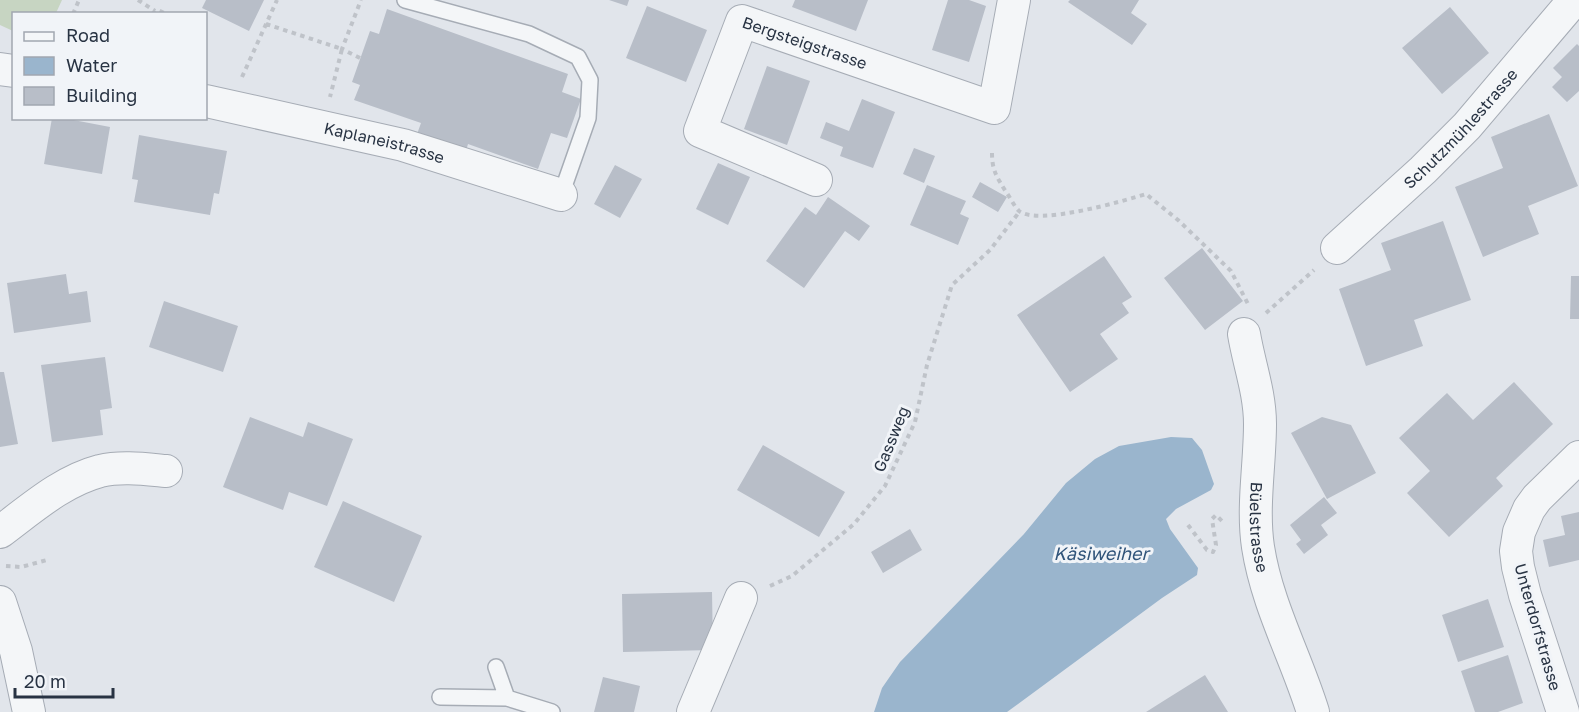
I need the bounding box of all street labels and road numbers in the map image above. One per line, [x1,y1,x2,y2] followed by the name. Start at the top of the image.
[740,12,870,73] street label: Bergsteigstrasse
[1399,64,1522,193] street label: Schutzmühlestrasse
[322,118,447,167] street label: Kaplaneistrasse
[869,403,913,475] street label: Gassweg
[1246,481,1273,575] street label: Büelstrasse
[1510,561,1566,693] street label: Unterdorfstrasse

